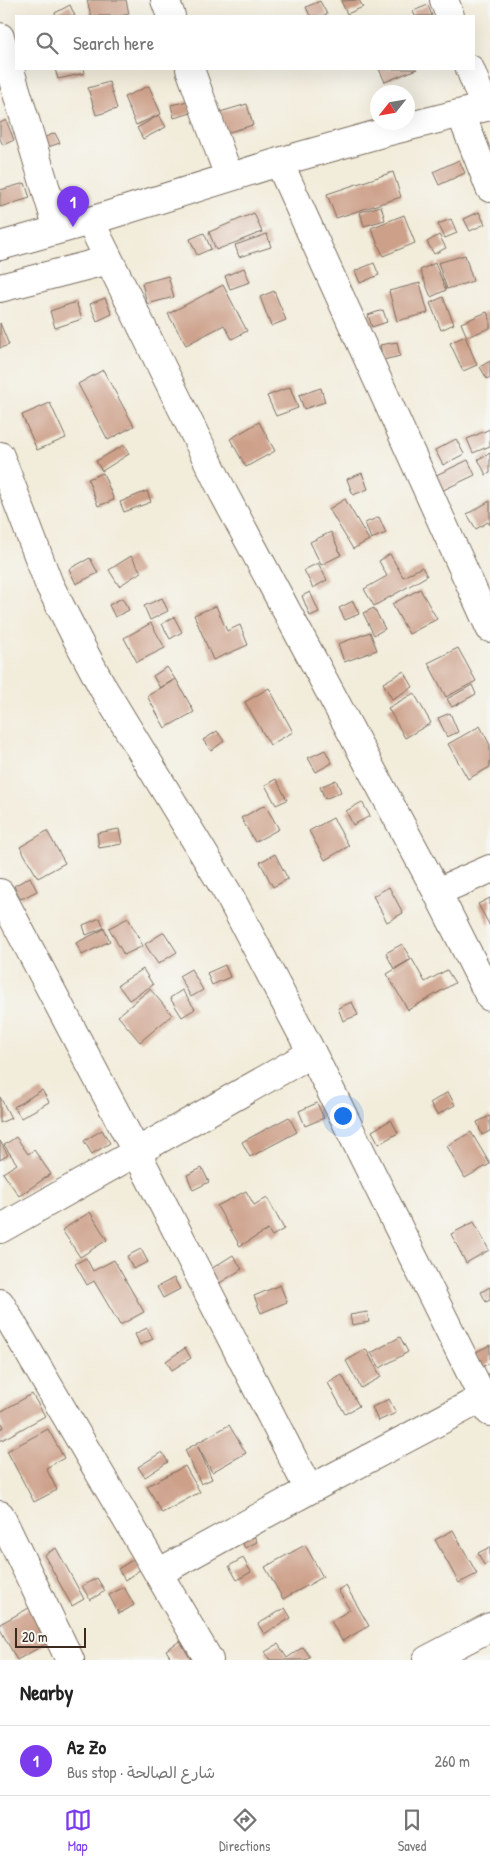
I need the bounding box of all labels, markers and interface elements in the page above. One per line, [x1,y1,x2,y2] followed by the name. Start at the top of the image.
[15,15,475,70] search box
[33,29,61,57] icon: search
[73,30,154,56] text: Search here
[370,85,415,130] north arrow
[57,186,89,227] pin: 1
[330,1103,356,1129] your location
[15,1625,86,1648] scale bar
[22,1627,48,1646] text: 20 m
[20,1678,73,1707] text: Nearby
[67,1734,106,1760] text: Az Zo
[33,1750,39,1772] text: 1
[434,1750,470,1772] text: 260 m
[67,1761,215,1783] text: Bus stop · شارع الصالحة
[64,1806,92,1855] tab: Map
[219,1806,270,1855] tab: Directions
[398,1806,426,1855] tab: Saved

